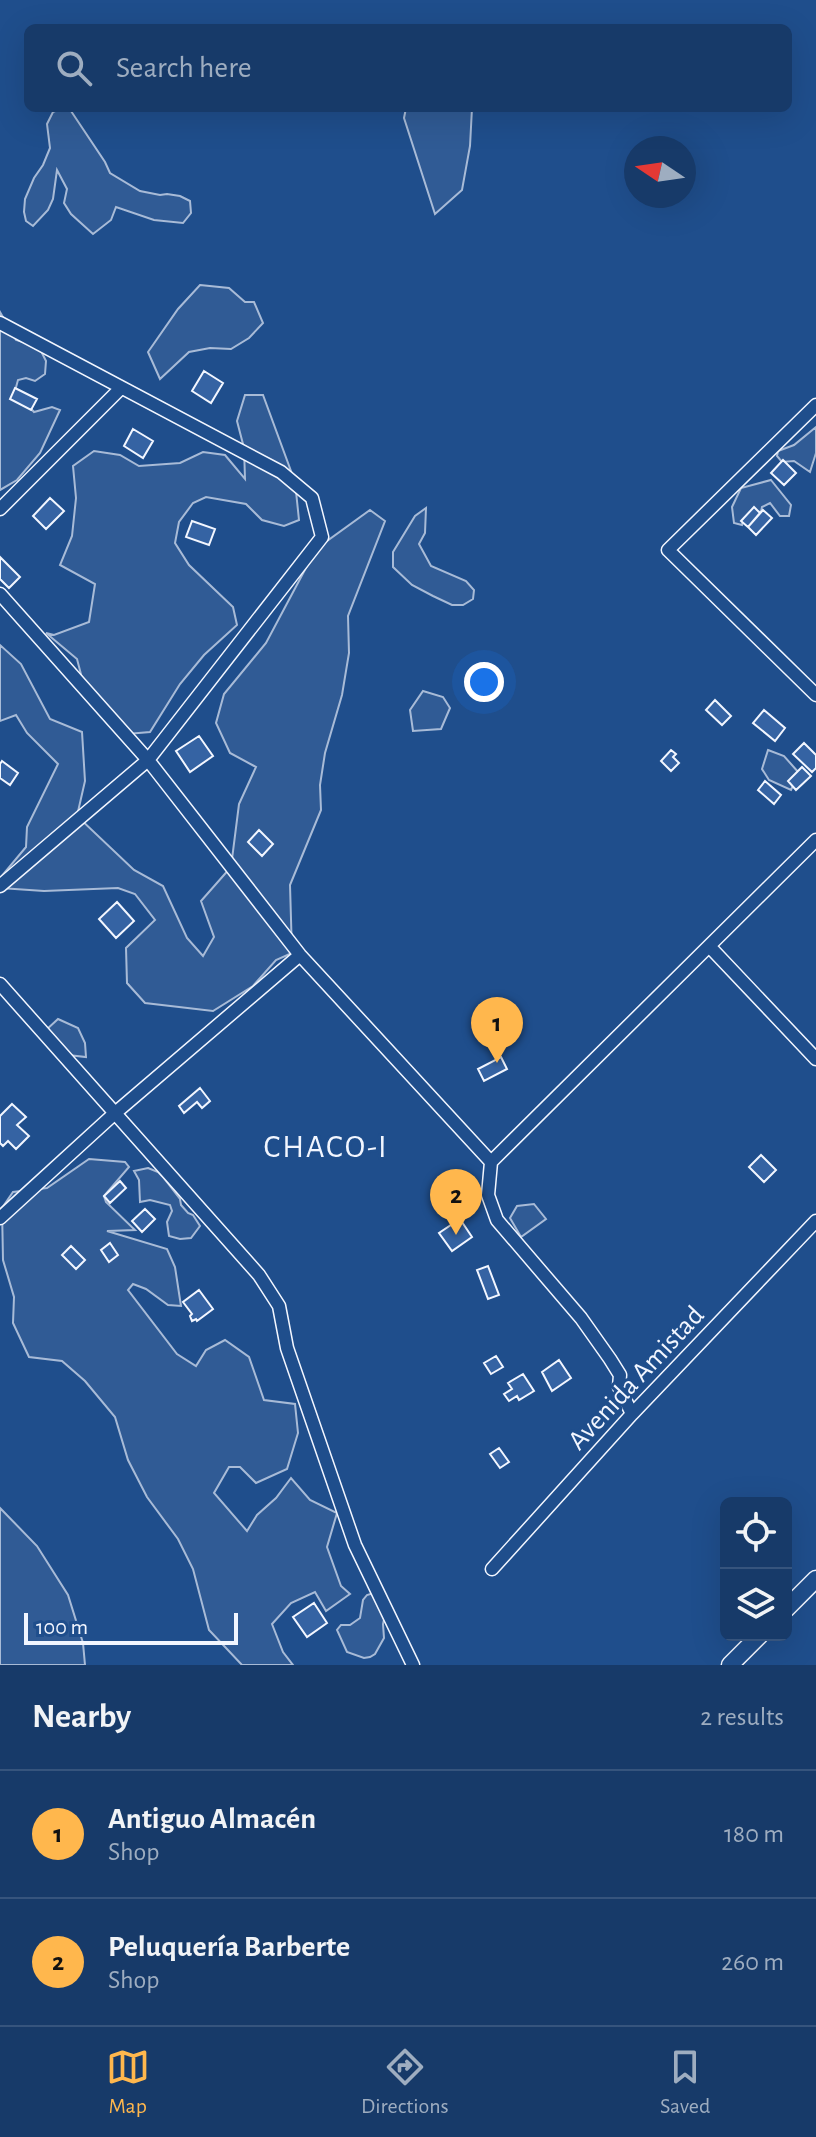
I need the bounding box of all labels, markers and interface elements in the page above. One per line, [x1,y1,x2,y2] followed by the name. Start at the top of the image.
[24,24,792,112] search box
[52,46,96,90] icon: search
[116,53,252,83] text: Search here
[624,136,696,208] north arrow
[464,662,504,702] your location
[471,997,523,1063] pin: 1
[264,1131,388,1163] district label: CHACO-I
[430,1169,482,1235] pin: 2
[563,1301,710,1456] street label: Avenida Amistad
[720,1497,792,1641] map controls
[720,1497,792,1569] button: locate
[720,1569,792,1641] button: layers
[24,1609,238,1645] scale bar
[36,1616,88,1638] text: 100 m
[32,1700,131,1734] text: Nearby
[700,1704,784,1730] text: 2 results
[108,1804,316,1834] text: Antiguo Almacén
[53,1821,63,1847] text: 1
[724,1821,784,1847] text: 180 m
[108,1839,160,1865] text: Shop
[108,1932,350,1962] text: Peluquería Barberte
[52,1949,64,1975] text: 2
[721,1949,784,1975] text: 260 m
[108,1967,160,1993] text: Shop
[106,2045,150,2119] tab: Map
[361,2045,449,2119] tab: Directions
[660,2045,710,2119] tab: Saved

